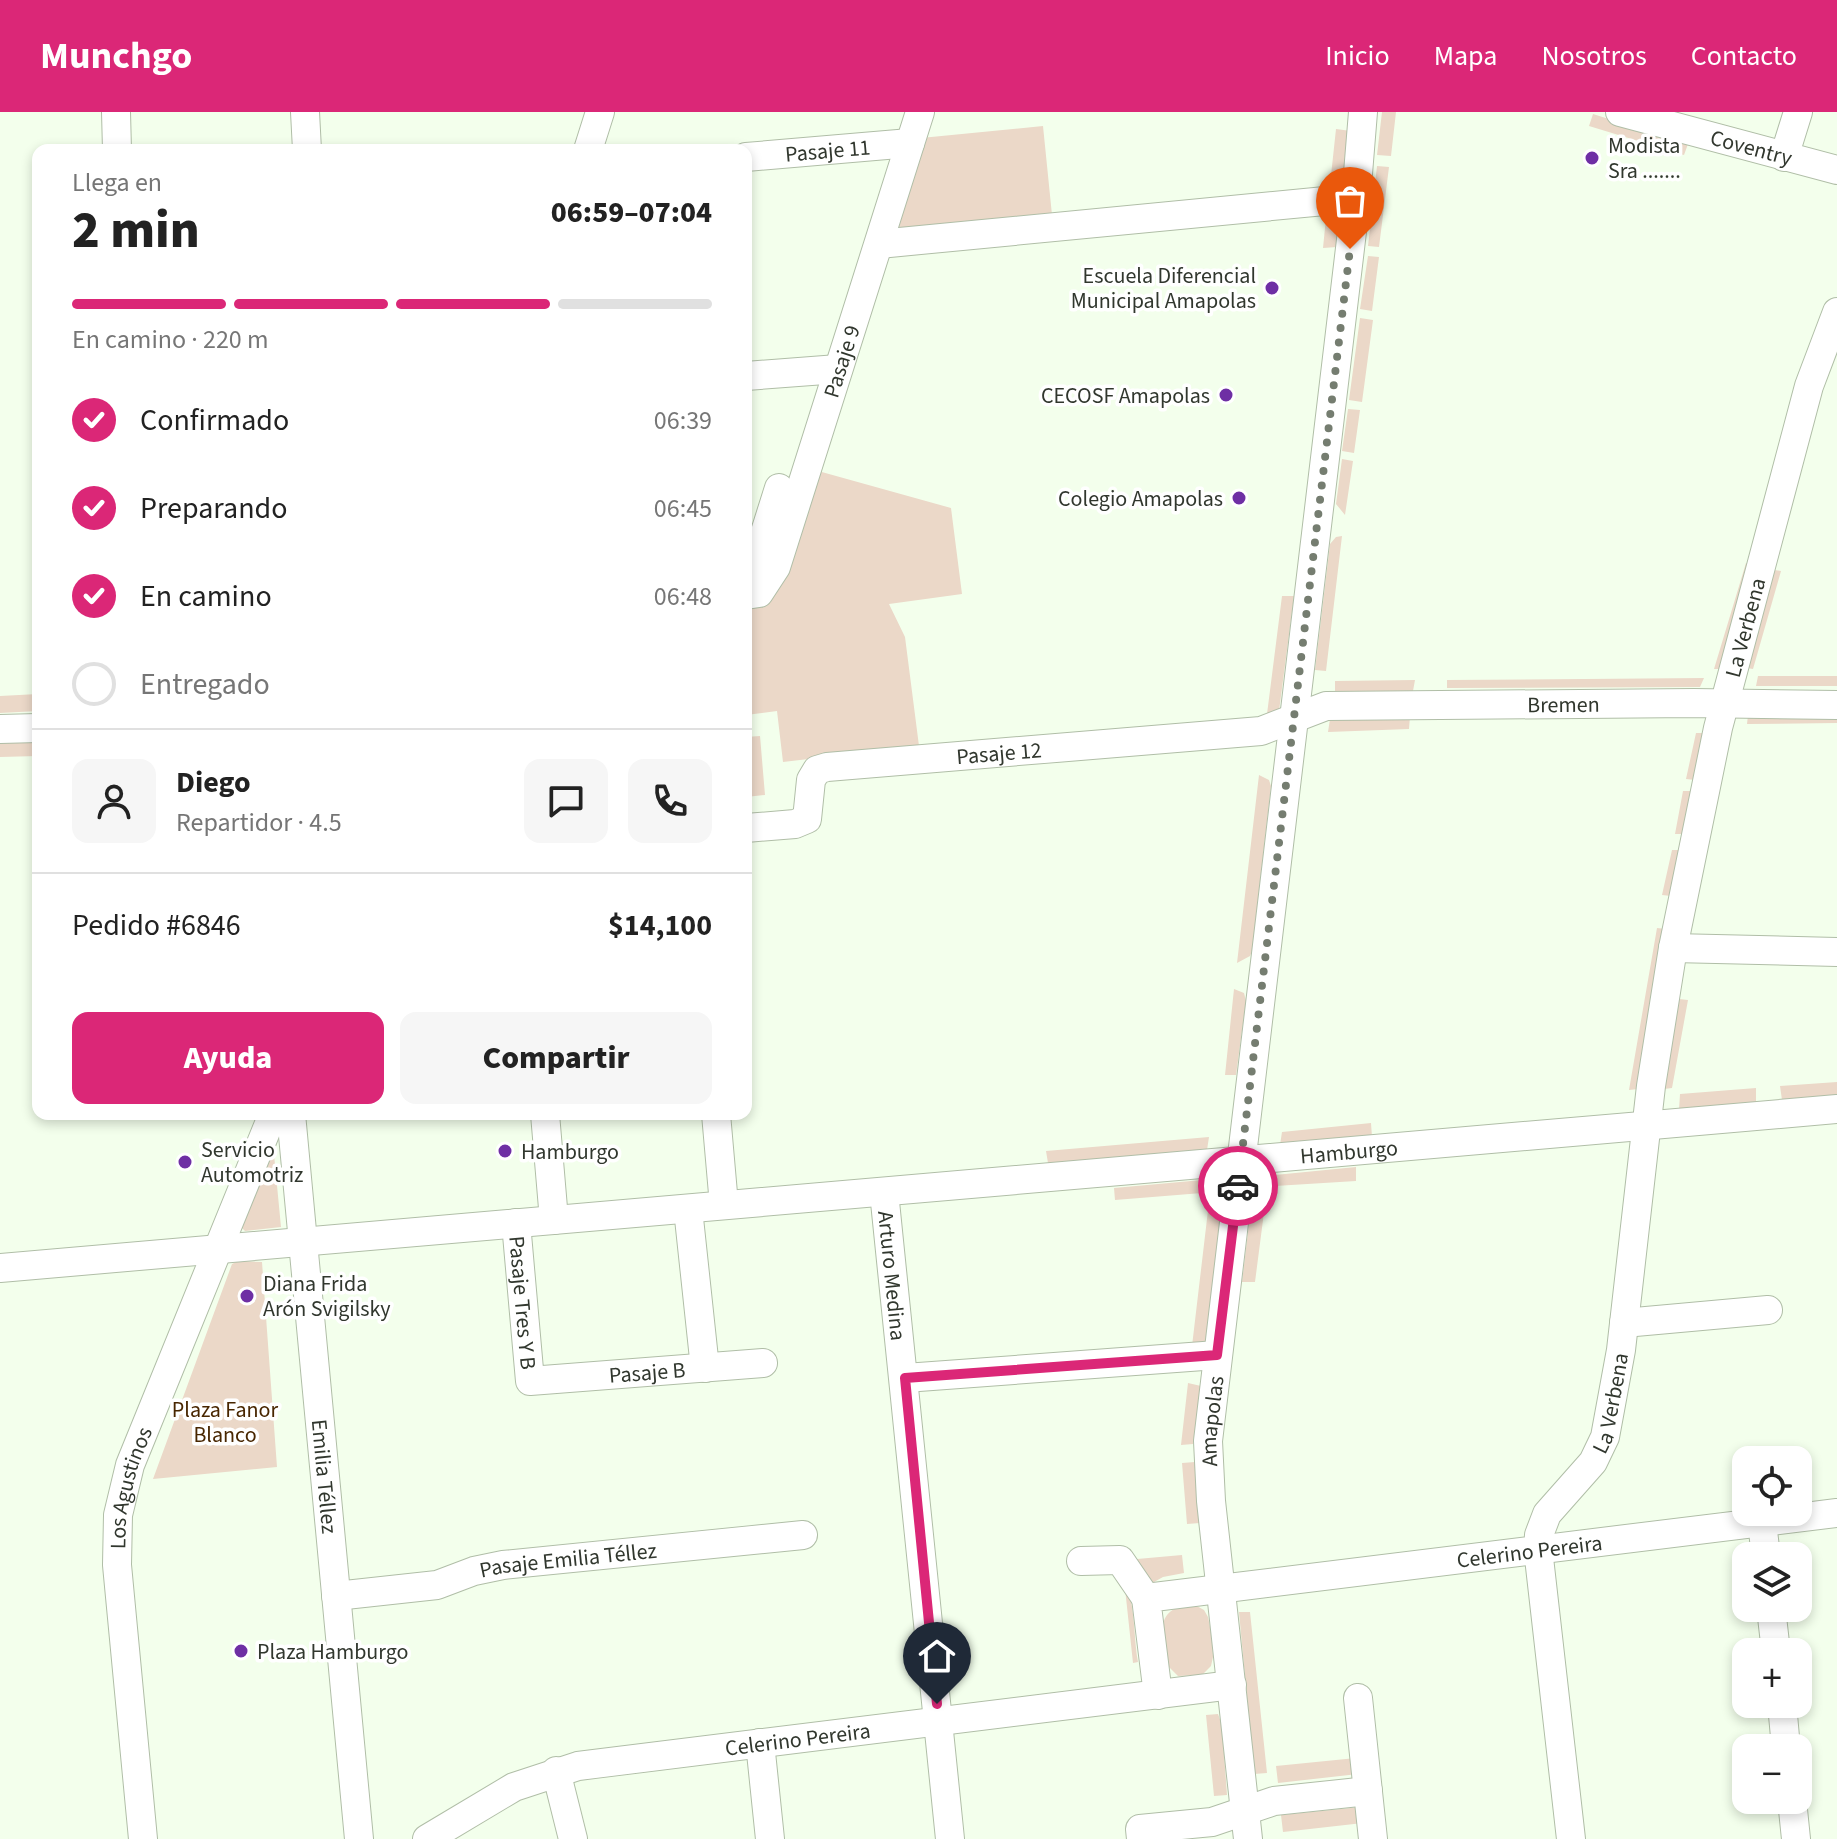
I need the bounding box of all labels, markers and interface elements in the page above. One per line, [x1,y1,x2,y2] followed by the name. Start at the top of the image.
[40,29,192,83] text: Munchgo
[1325,36,1390,76] text: Inicio
[1434,36,1497,76] text: Mapa
[1541,36,1647,76] text: Nosotros
[1691,36,1797,76] text: Contacto
[1707,122,1796,175] street label: Coventry
[1608,130,1681,187] place label: Modista Sra .......
[784,131,872,171] street label: Pasaje 11
[1583,149,1601,167] marker: Modista Sra .......
[72,164,162,201] text: Llega en
[1316,167,1384,249] pin
[1328,179,1372,223] icon: bag
[551,191,712,234] text: 06:59–07:04
[72,194,200,268] text: 2 min
[1071,260,1256,317] place label: Escuela Diferencial Municipal Amapolas
[1263,279,1281,297] marker: Escuela Diferencial Municipal Amapolas
[72,321,268,358] text: En camino · 220 m
[816,321,869,402] street label: Pasaje 9
[1041,380,1210,412] place label: CECOSF Amapolas
[1217,386,1235,404] marker: CECOSF Amapolas
[72,398,116,442] icon: check
[140,399,289,442] text: Confirmado
[654,402,712,439] text: 06:39
[1058,483,1223,515] place label: Colegio Amapolas
[72,486,116,530] icon: check
[140,487,287,530] text: Preparando
[1230,489,1248,507] marker: Colegio Amapolas
[654,490,712,527] text: 06:45
[72,574,116,618] icon: check
[1717,574,1774,681] street label: La Verbena
[140,575,272,618] text: En camino
[654,578,712,615] text: 06:48
[140,663,270,706] text: Entregado
[1527,689,1600,721] street label: Bremen
[955,734,1043,773] street label: Pasaje 12
[72,759,156,843] button: person
[524,759,608,843] button: chat
[628,759,712,843] button: phone
[176,761,251,804] text: Diego
[176,804,342,841] text: Repartidor · 4.5
[72,904,241,947] text: Pedido #6846
[608,904,712,947] text: $14,100
[72,1012,384,1104] button: Ayuda
[400,1012,712,1104] button: Compartir
[1299,1132,1399,1172] street label: Hamburgo
[201,1134,303,1191] place label: Servicio Automotriz
[521,1136,619,1168] place label: Hamburgo
[496,1142,514,1160] marker: Hamburgo
[1198,1146,1278,1226] courier
[176,1153,194,1171] marker: Servicio Automotriz
[1216,1164,1260,1208] icon: car
[869,1209,914,1342] street label: Arturo Medina
[500,1234,544,1371] street label: Pasaje Tres Y B
[263,1268,391,1325] place label: Diana Frida Arón Svigilsky
[238,1287,256,1305] marker: Diana Frida Arón Svigilsky
[1584,1350,1637,1459] street label: La Verbena
[608,1354,687,1392] street label: Pasaje B
[1193,1374,1233,1468] street label: Amapolas
[172,1394,279,1451] park label: Plaza Fanor Blanco
[303,1418,345,1535] street label: Emilia Téllez
[102,1422,161,1549] street label: Los Agustinos
[1732,1446,1812,1814] map controls
[1732,1446,1812,1526] button: locate
[1455,1527,1604,1577] street label: Celerino Pereira
[477,1535,658,1586] street label: Pasaje Emilia Téllez
[1732,1542,1812,1622] button: layers
[903,1622,971,1704] pin
[915,1634,959,1678] icon: home
[257,1636,408,1668] place label: Plaza Hamburgo
[1732,1638,1812,1718] button: +
[232,1642,250,1660] marker: Plaza Hamburgo
[723,1715,872,1765] street label: Celerino Pereira
[1732,1734,1812,1814] button: −

